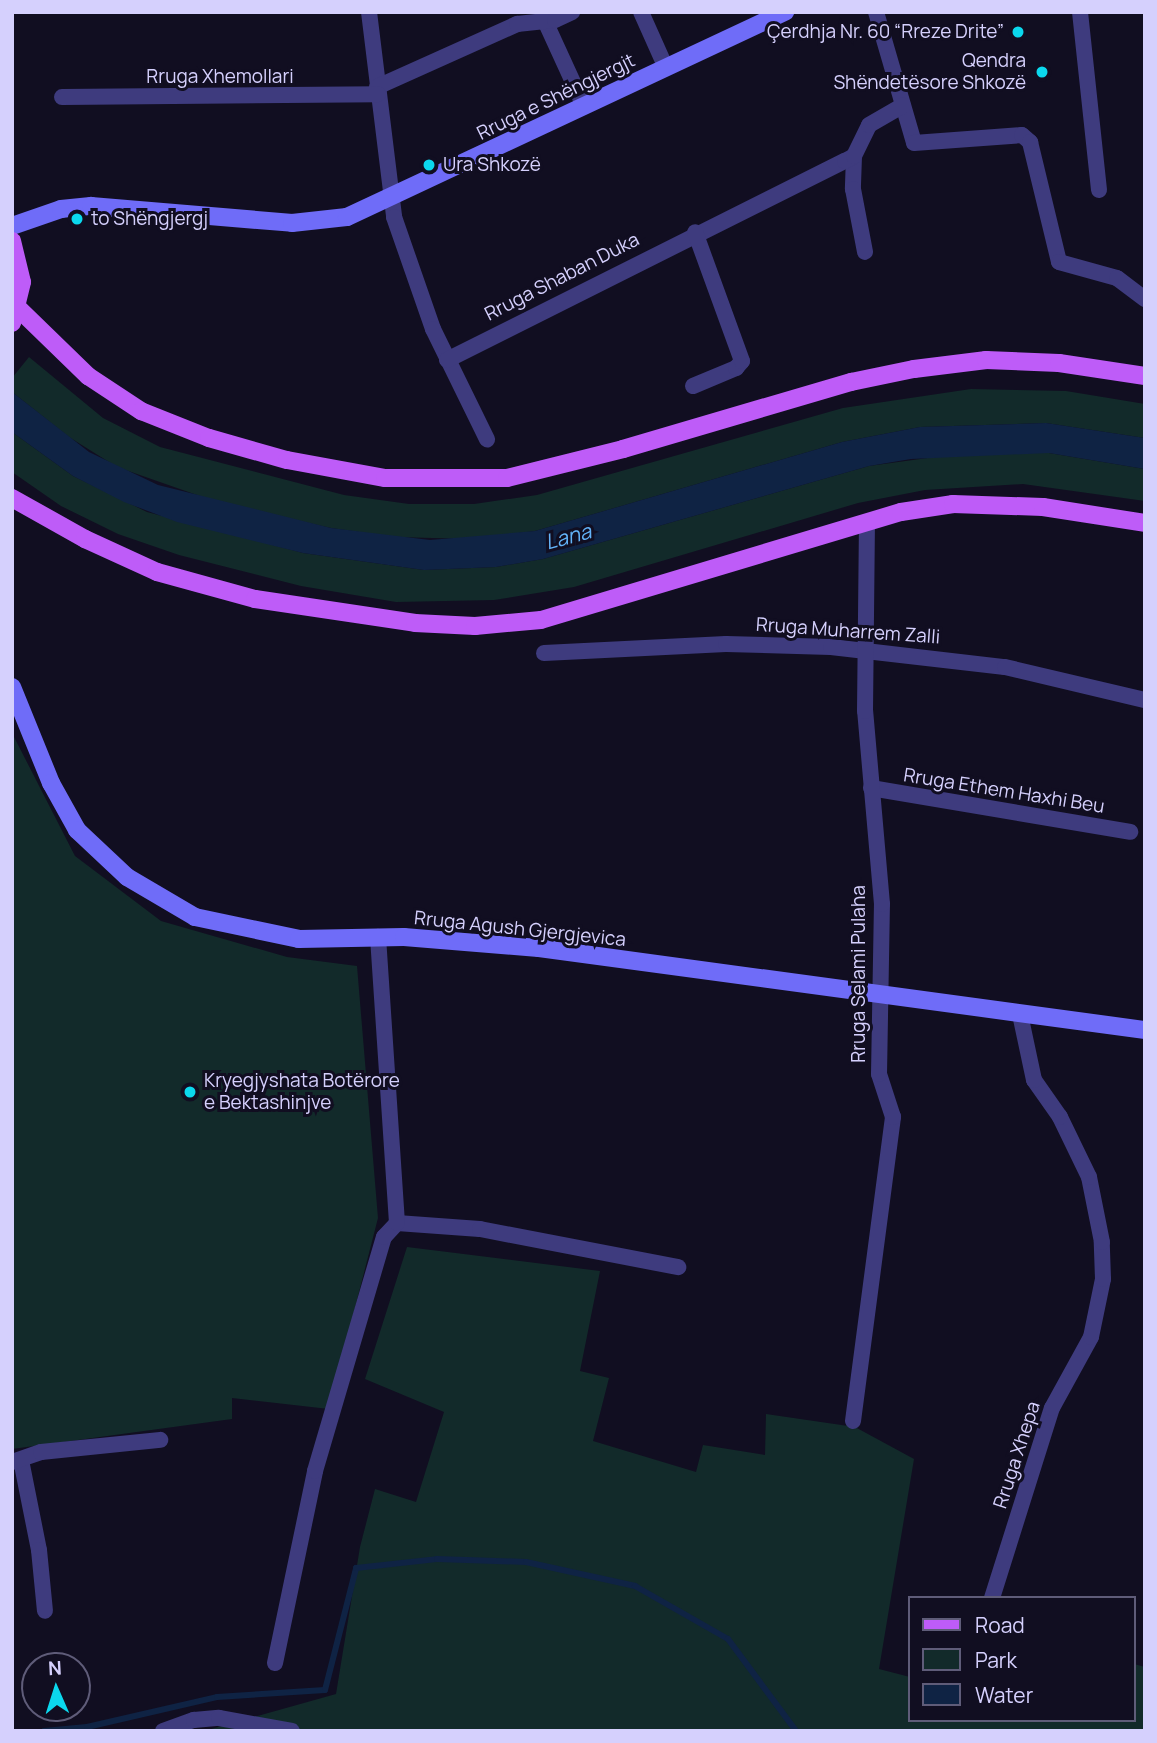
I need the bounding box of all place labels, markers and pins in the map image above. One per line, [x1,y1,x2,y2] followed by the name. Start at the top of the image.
[767,21,1004,43] place label: Çerdhja Nr. 60 “Rreze Drite”
[1010,24,1026,40] marker: Çerdhja Nr. 60 “Rreze Drite”
[833,50,1026,94] place label: Qendra Shëndetësore Shkozë
[1032,62,1052,82] marker: Qendra Shëndetësore Shkozë
[443,154,541,176] place label: Ura Shkozë
[421,157,437,173] marker: Ura Shkozë
[91,208,208,230] place label: to Shëngjergj
[69,211,85,227] marker: to Shëngjergj
[204,1070,400,1114] place label: Kryegjyshata Botërore e Bektashinjve
[182,1084,198,1100] marker: Kryegjyshata Botërore e Bektashinjve

